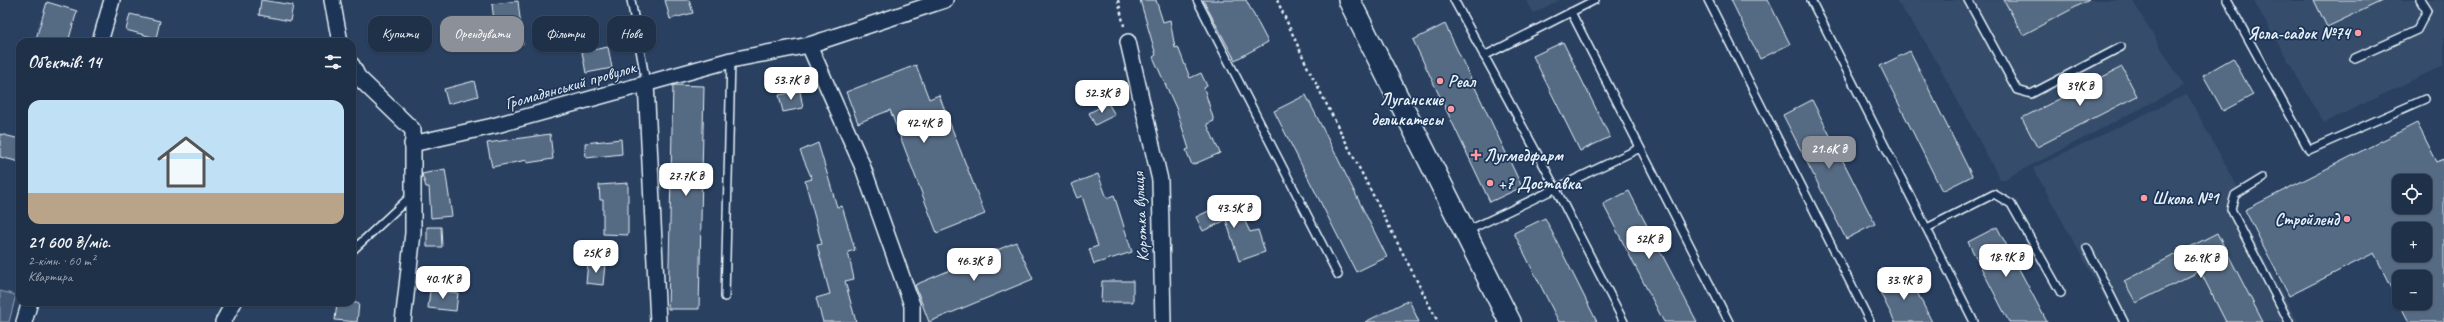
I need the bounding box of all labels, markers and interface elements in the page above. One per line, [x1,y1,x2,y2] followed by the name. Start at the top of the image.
[368,16,432,52] chip: Купити
[440,16,524,52] chip: Орендувати
[532,16,599,52] chip: Фільтри
[607,16,656,52] chip: Нове
[2248,23,2352,44] place label: Ясла-садок №74
[2353,28,2363,38] marker: Ясла-садок №74
[322,51,344,73] icon: filters
[28,52,101,73] text: Об’єктів: 14
[502,56,640,114] street label: Громадянський провулок
[754,67,828,101] pin: 53.7K ₴
[1448,71,1477,92] place label: Реал
[773,72,809,88] text: 53.7K ₴
[2052,73,2108,107] pin: 39K ₴
[1435,76,1445,86] marker: Реал
[2066,78,2094,94] text: 39K ₴
[1065,80,1139,114] pin: 52.3K ₴
[1084,85,1120,101] text: 52.3K ₴
[1371,89,1445,130] place label: Луганские деликатесы
[1446,104,1456,114] marker: Луганские деликатесы
[887,110,961,144] pin: 42.4K ₴
[906,115,942,131] text: 42.4K ₴
[150,126,222,198] icon: home
[1792,136,1866,170] pin: 21.6K ₴
[1811,141,1847,157] text: 21.6K ₴
[1484,145,1564,166] place label: Лугмедфарм
[1471,150,1481,160] marker: Лугмедфарм
[649,163,723,197] pin: 27.7K ₴
[668,168,704,184] text: 27.7K ₴
[1128,170,1153,262] street label: Коротка вулиця
[1498,173,1582,194] place label: +7 Доставка
[2392,174,2432,310] map controls
[2392,174,2432,214] button: locate
[1485,178,1495,188] marker: +7 Доставка
[2152,188,2221,209] place label: Школа №1
[2139,193,2149,203] marker: Школа №1
[1197,195,1271,229] pin: 43.5K ₴
[1216,200,1252,216] text: 43.5K ₴
[2275,209,2341,230] place label: Стройленд
[2342,214,2352,224] marker: Стройленд
[2392,222,2432,262] button: +
[1621,226,1677,260] pin: 52K ₴
[1635,231,1663,247] text: 52K ₴
[28,232,110,253] text: 21 600 ₴/міс.
[568,240,624,274] pin: 25K ₴
[1969,244,2043,278] pin: 18.9K ₴
[582,245,610,261] text: 25K ₴
[2164,245,2238,279] pin: 26.9K ₴
[937,248,1011,282] pin: 46.3K ₴
[1988,249,2024,265] text: 18.9K ₴
[2183,250,2219,266] text: 26.9K ₴
[28,253,95,269] text: 2-кімн. · 60 m²
[956,253,992,269] text: 46.3K ₴
[406,266,480,300] pin: 40.1K ₴
[1867,267,1941,301] pin: 33.9K ₴
[28,269,72,285] text: Квартира
[2392,270,2432,310] button: −
[425,271,461,287] text: 40.1K ₴
[1886,272,1922,288] text: 33.9K ₴

